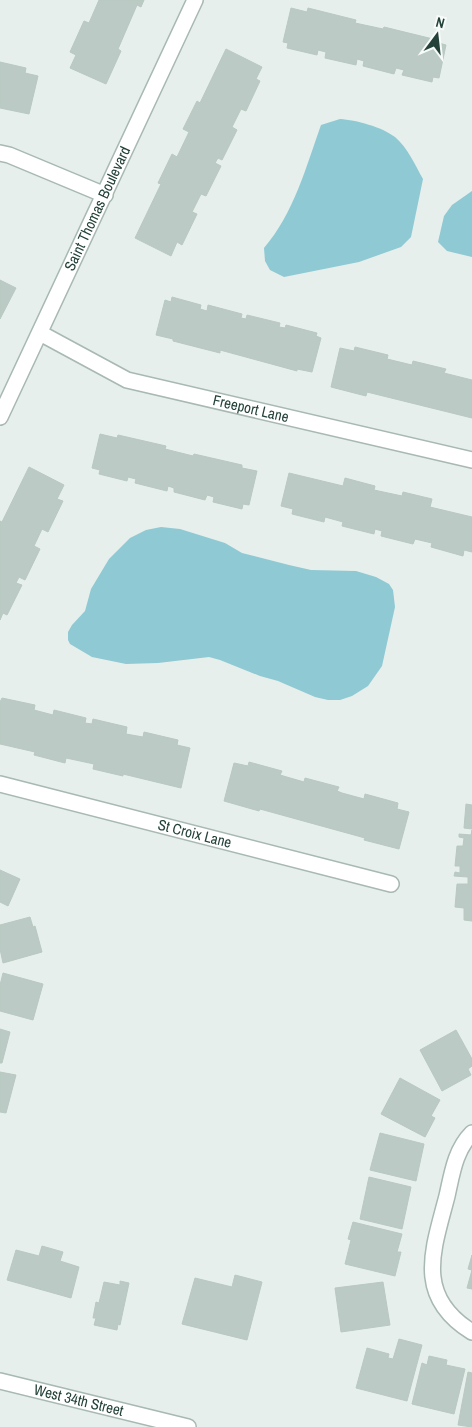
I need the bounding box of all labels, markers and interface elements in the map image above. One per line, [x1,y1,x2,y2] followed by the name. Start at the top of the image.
[412,10,462,60] north arrow
[434,13,447,32] text: N
[59,143,135,274] street label: Saint Thomas Boulevard
[211,389,291,427] street label: Freeport Lane
[156,814,234,853] street label: St Croix Lane
[32,1379,126,1421] street label: West 34th Street

